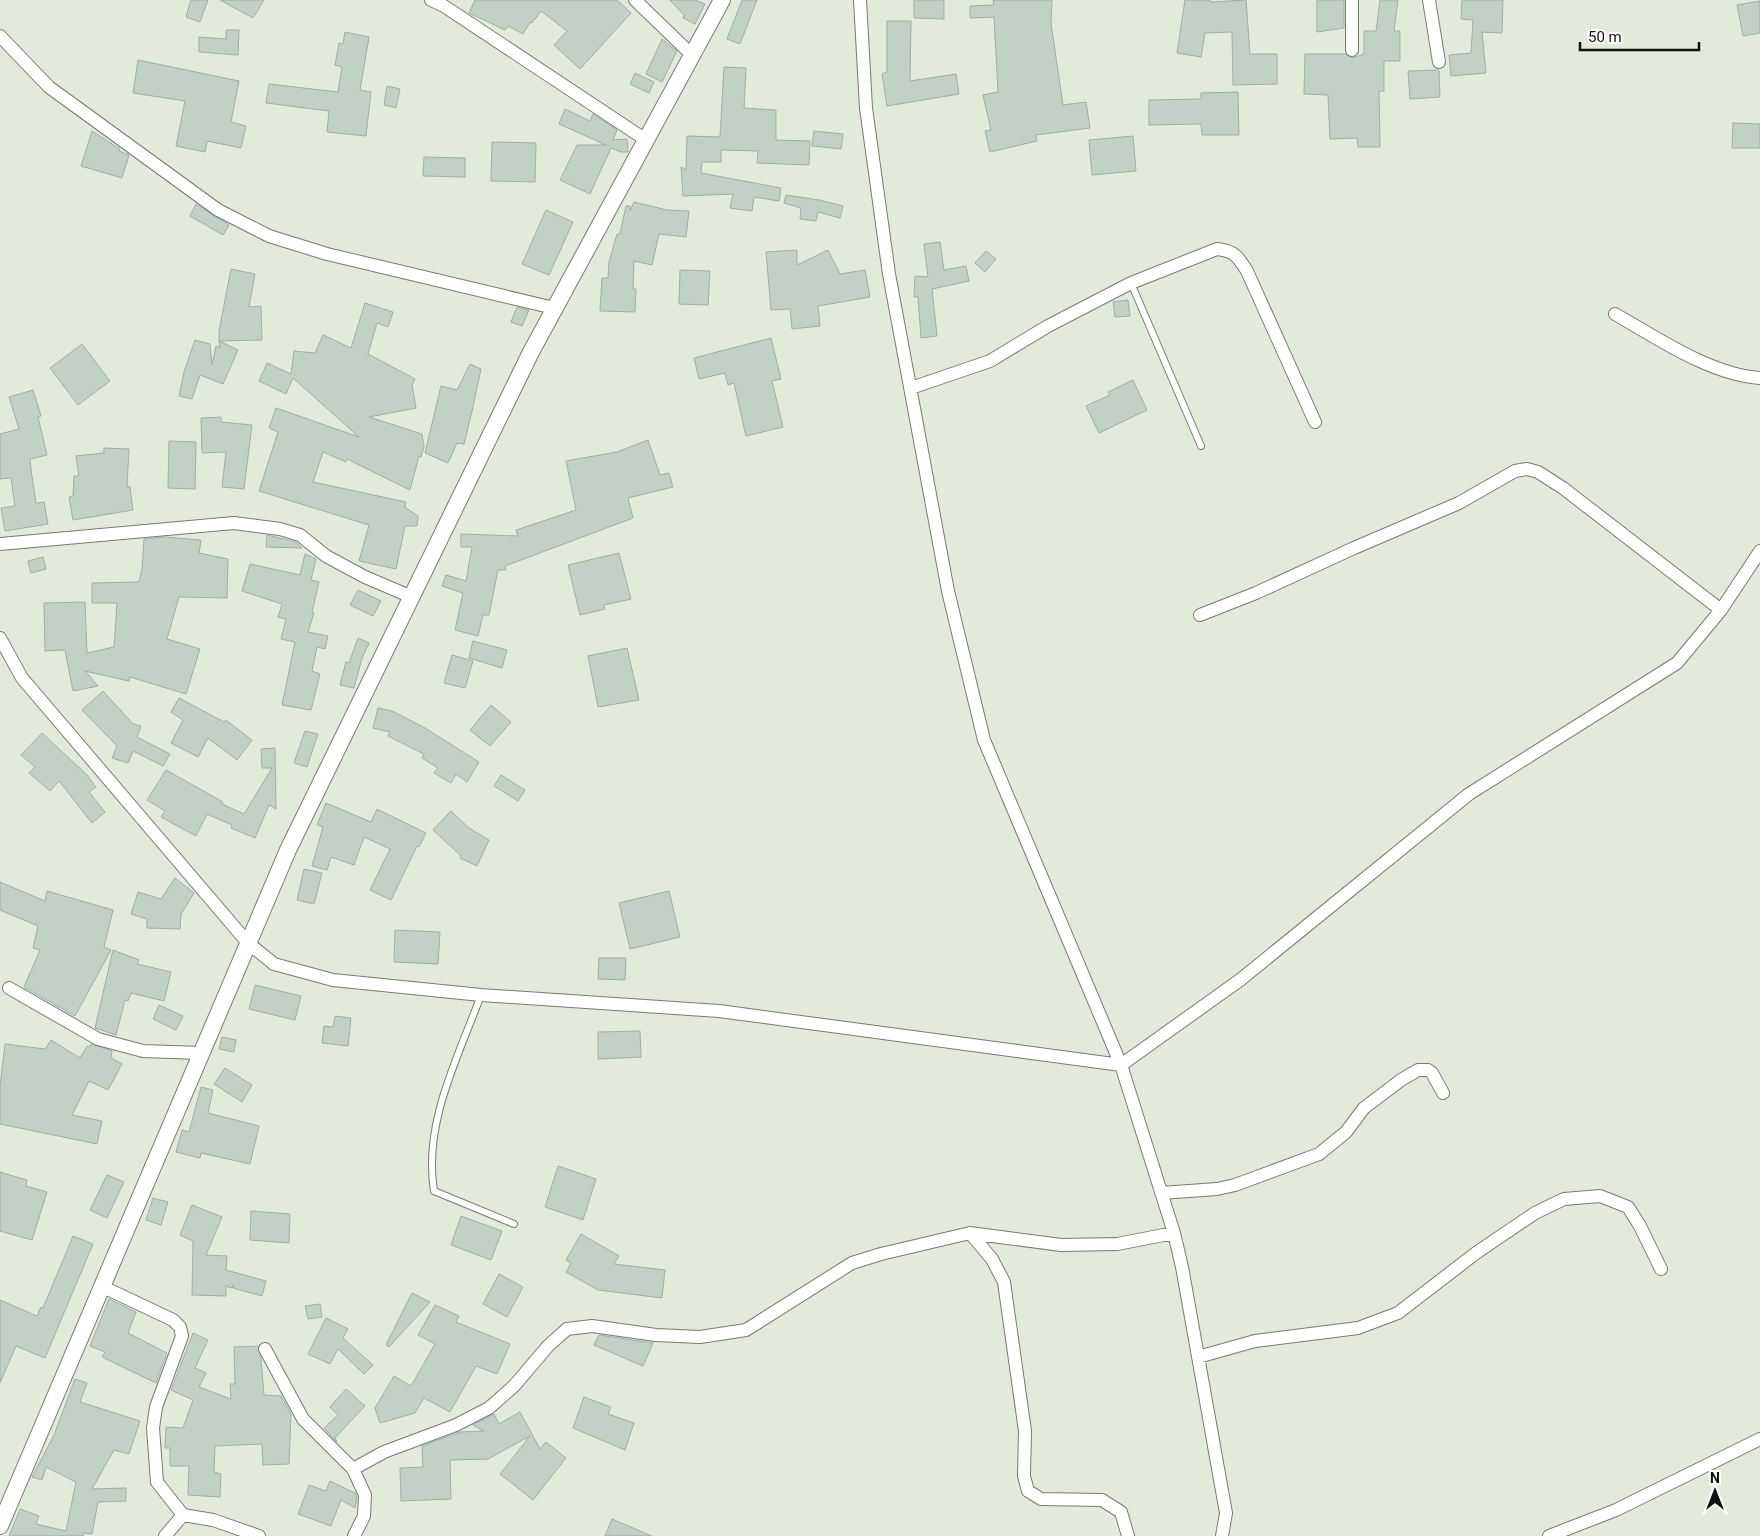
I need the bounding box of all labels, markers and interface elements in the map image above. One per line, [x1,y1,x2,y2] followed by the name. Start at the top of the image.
[1580,20,1699,52] scale bar
[1588,28,1622,46] text: 50 m
[1690,1466,1740,1516] north arrow
[1710,1470,1720,1486] text: N

